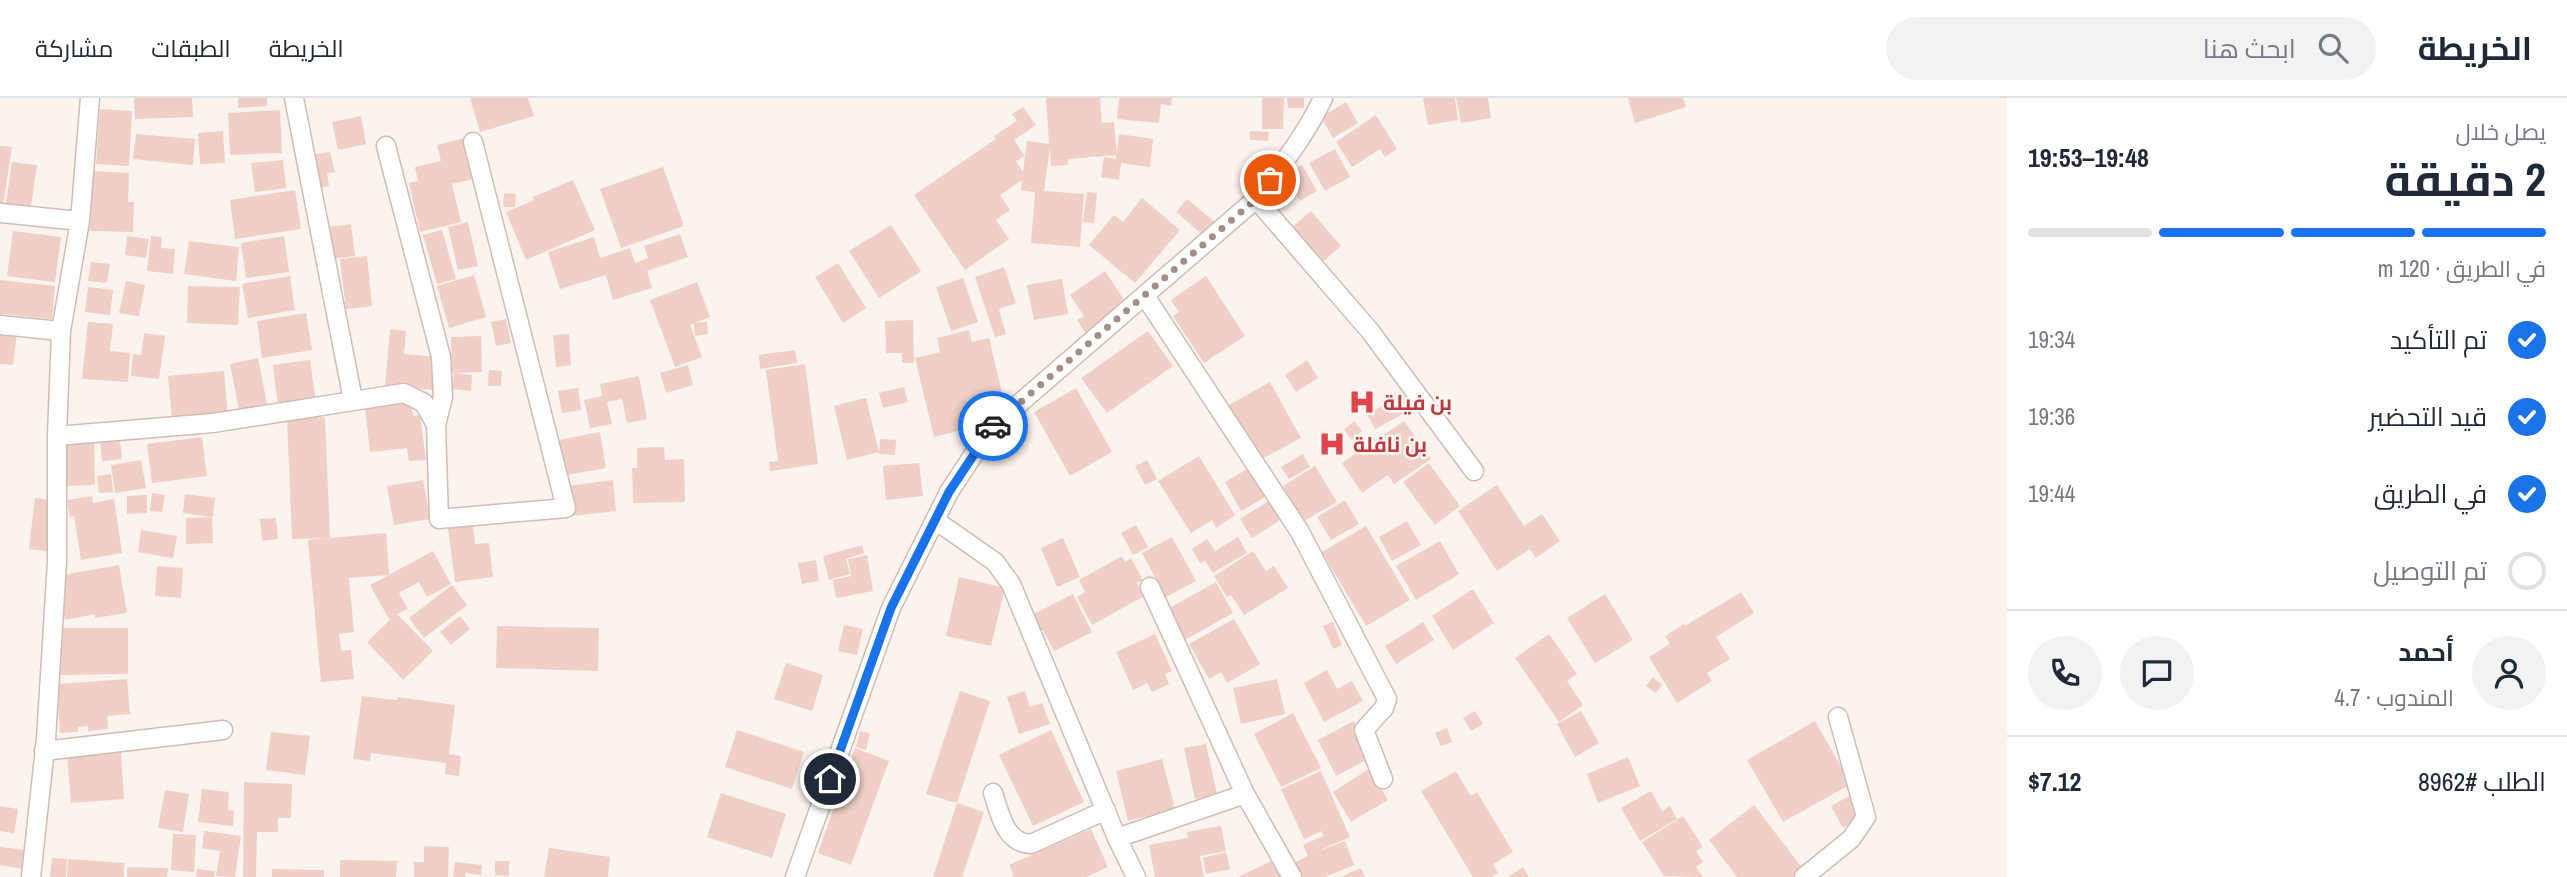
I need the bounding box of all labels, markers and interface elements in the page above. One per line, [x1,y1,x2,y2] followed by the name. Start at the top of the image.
[1886,17,2376,80] search box
[2418,26,2532,70] text: الخريطة
[2314,29,2352,67] icon: search
[2203,31,2296,66] text: ابحث هنا
[35,32,113,64] text: مشاركة
[151,32,231,64] text: الطبقات
[269,32,344,64] text: الخريطة
[2455,116,2546,147] text: يصل خلال
[2028,140,2149,175] text: 19:48–19:53
[2384,148,2546,210] text: 2 دقيقة
[1240,150,1300,210] pin
[1251,161,1289,199] icon: bag
[2378,253,2546,284] text: في الطريق · 120 m
[2508,321,2546,359] icon: check
[2390,322,2487,357] text: تم التأكيد
[2028,324,2075,355] text: 19:34
[1347,387,1377,417] hospital icon: بن فيلة
[1383,388,1452,417] place label: بن فيلة
[958,391,1028,461] courier
[2508,398,2546,436] icon: check
[2369,399,2487,434] text: قيد التحضير
[2028,401,2075,432] text: 19:36
[974,407,1012,445] icon: car
[1317,429,1347,459] hospital icon: بن نافلة
[1353,430,1427,459] place label: بن نافلة
[2508,475,2546,513] icon: check
[2374,476,2487,511] text: في الطريق
[2028,478,2075,509] text: 19:44
[2373,553,2487,588] text: تم التوصيل
[2398,634,2454,669] text: أحمد
[2028,636,2102,710] button: phone
[2120,636,2194,710] button: chat
[2472,636,2546,710] button: person
[2334,682,2454,713] text: المندوب · 4.7
[800,749,860,809] pin
[811,760,849,798] icon: home
[2028,764,2081,799] text: $7.12
[2418,764,2546,799] text: الطلب #8962

